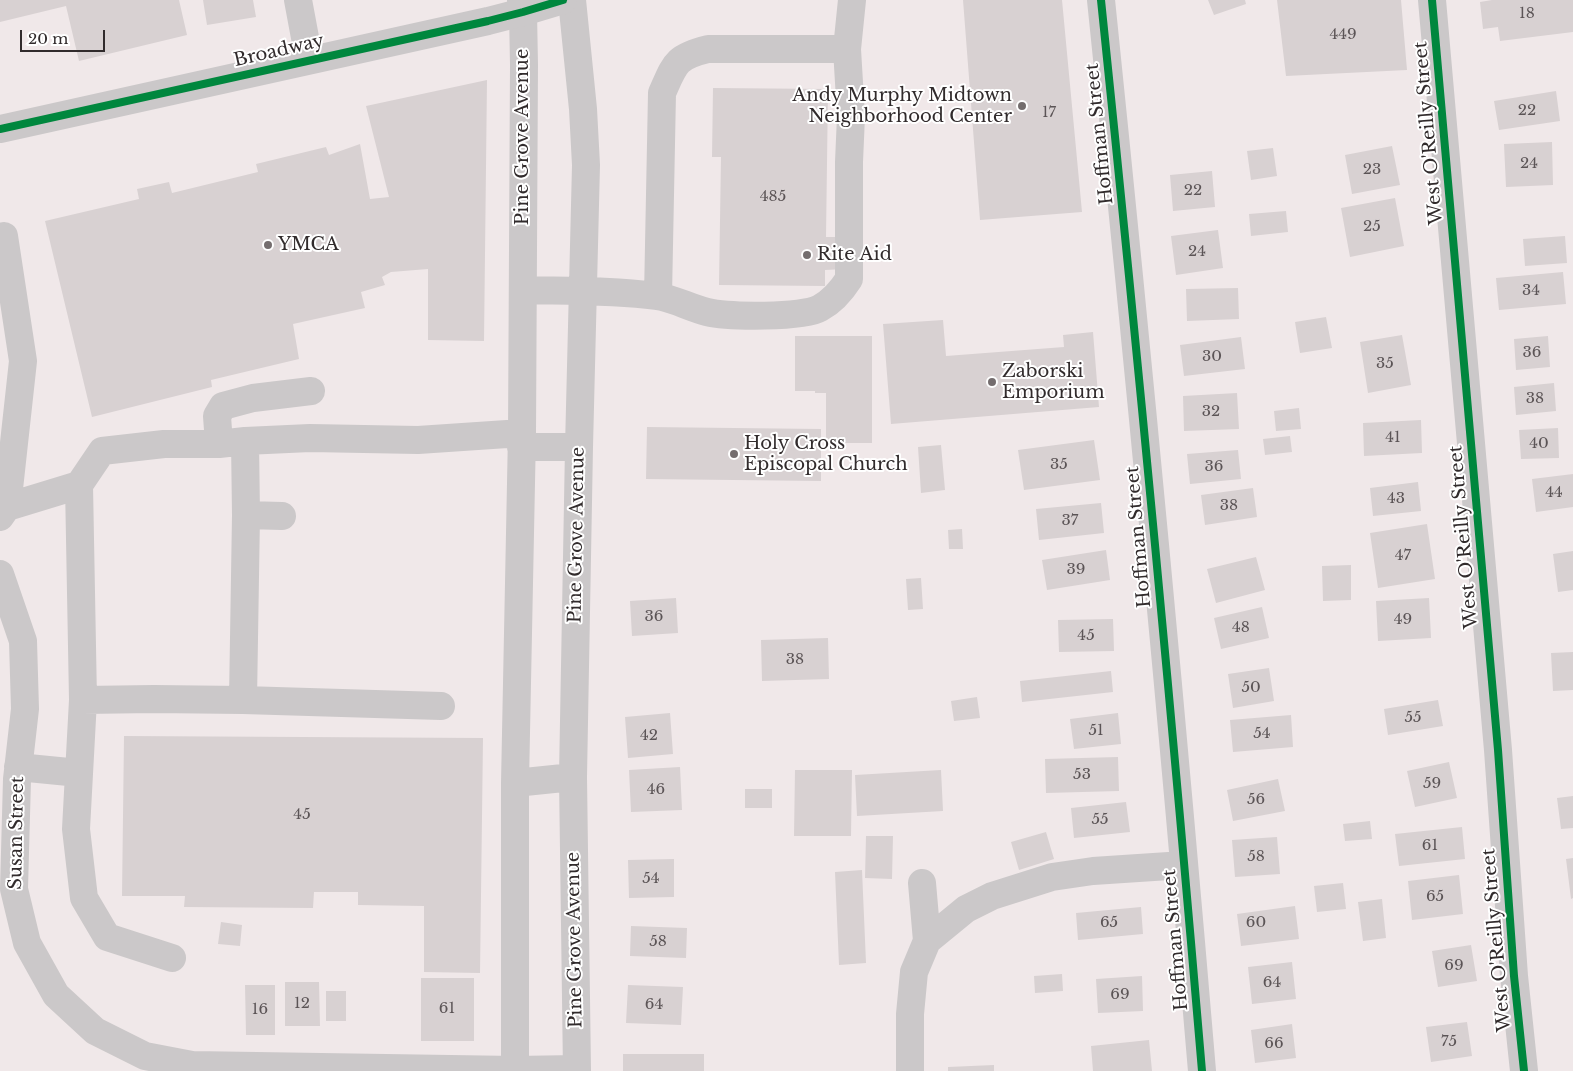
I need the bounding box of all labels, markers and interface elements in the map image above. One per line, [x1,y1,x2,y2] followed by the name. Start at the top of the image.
[1519,5,1535,23] house number: 18
[22,20,108,52] scale bar
[1329,26,1357,44] house number: 449
[28,29,68,48] text: 20 m
[232,30,326,72] street label: Broadway
[1410,40,1448,226] street label: West O'Reilly Street
[512,49,534,225] street label: Pine Grove Avenue
[1082,62,1118,206] street label: Hoffman Street
[792,85,1012,128] place label: Andy Murphy Midtown Neighborhood Center
[1016,100,1028,112] marker: Andy Murphy Midtown Neighborhood Center
[1518,102,1536,120] house number: 22
[1042,104,1056,122] house number: 17
[1520,155,1538,173] house number: 24
[1363,161,1381,179] house number: 23
[1184,182,1202,200] house number: 22
[760,188,786,206] house number: 485
[1363,218,1381,236] house number: 25
[278,234,339,256] place label: YMCA
[262,239,274,251] marker: YMCA
[1188,243,1206,261] house number: 24
[817,244,892,266] place label: Rite Aid
[801,249,813,261] marker: Rite Aid
[1522,282,1540,300] house number: 34
[1523,344,1541,362] house number: 36
[1202,348,1222,366] house number: 30
[1376,355,1394,373] house number: 35
[1002,361,1104,404] place label: Zaborski Emporium
[986,376,998,388] marker: Zaborski Emporium
[1526,390,1544,408] house number: 38
[1202,403,1220,421] house number: 32
[1385,429,1401,447] house number: 41
[744,433,908,476] place label: Holy Cross Episcopal Church
[1529,435,1549,453] house number: 40
[1445,444,1483,630] street label: West O'Reilly Street
[565,447,589,623] street label: Pine Grove Avenue
[728,448,740,460] marker: Holy Cross Episcopal Church
[1050,456,1068,474] house number: 35
[1205,458,1223,476] house number: 36
[1122,465,1156,609] street label: Hoffman Street
[1545,484,1563,502] house number: 44
[1387,490,1405,508] house number: 43
[1220,497,1238,515] house number: 38
[1062,512,1078,530] house number: 37
[1395,547,1411,565] house number: 47
[1067,561,1085,579] house number: 39
[645,608,663,626] house number: 36
[1394,611,1412,629] house number: 49
[1232,619,1250,637] house number: 48
[1077,627,1095,645] house number: 45
[786,651,804,669] house number: 38
[1241,679,1261,697] house number: 50
[1404,709,1422,727] house number: 55
[1088,722,1104,740] house number: 51
[1253,725,1271,743] house number: 54
[640,727,658,745] house number: 42
[1073,766,1091,784] house number: 53
[1423,775,1441,793] house number: 59
[5,776,29,890] street label: Susan Street
[647,781,665,799] house number: 46
[1247,791,1265,809] house number: 56
[293,806,311,824] house number: 45
[1091,811,1109,829] house number: 55
[1422,837,1438,855] house number: 61
[1478,847,1516,1033] street label: West O'Reilly Street
[1247,848,1265,866] house number: 58
[563,852,587,1028] street label: Pine Grove Avenue
[1159,868,1193,1012] street label: Hoffman Street
[642,870,660,888] house number: 54
[1426,888,1444,906] house number: 65
[1100,914,1118,932] house number: 65
[1246,914,1266,932] house number: 60
[649,933,667,951] house number: 58
[1444,957,1464,975] house number: 69
[1263,974,1281,992] house number: 64
[1110,986,1130,1004] house number: 69
[294,995,310,1013] house number: 12
[645,996,663,1014] house number: 64
[439,1000,455,1018] house number: 61
[252,1001,268,1019] house number: 16
[1441,1033,1457,1051] house number: 75
[1264,1035,1284,1053] house number: 66

